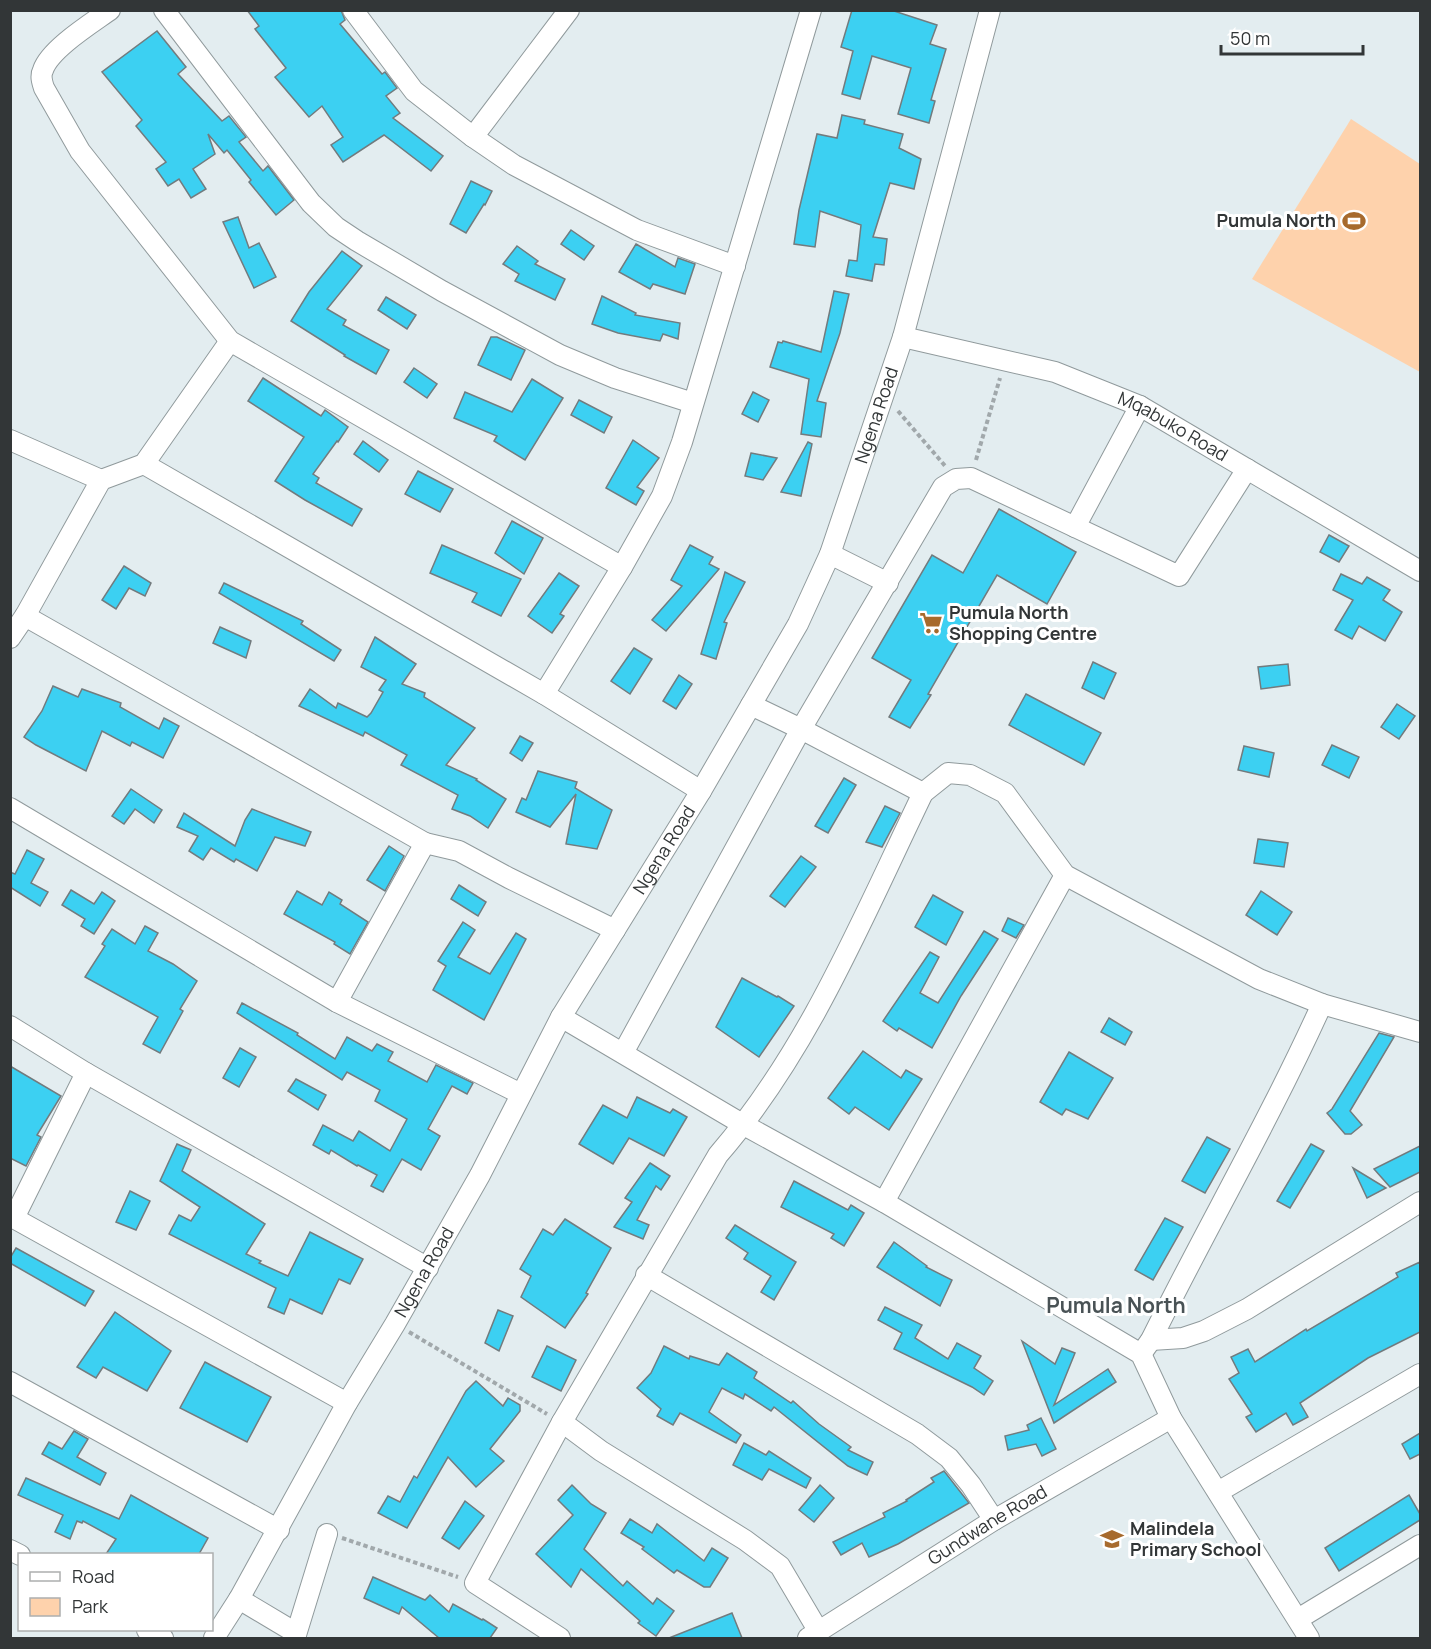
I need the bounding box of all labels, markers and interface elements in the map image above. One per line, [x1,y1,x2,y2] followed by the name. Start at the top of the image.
[1221,18,1364,56] scale bar
[1230,26,1270,50] text: 50 m
[1217,208,1336,232] place label: Pumula North
[1341,208,1367,234] sports icon: Pumula North
[848,364,903,466] street label: Ngena Road
[1115,385,1233,466] street label: Mqabuko Road
[949,600,1097,645] place label: Pumula North Shopping Centre
[918,610,944,636] supermarket icon: Pumula North Shopping Centre
[627,801,700,898] street label: Ngena Road
[388,1222,459,1321] street label: Ngena Road
[1046,1291,1186,1319] district label: Pumula North
[923,1479,1051,1570] street label: Gundwane Road
[1130,1516,1262,1561] place label: Malindela Primary School
[1099,1526,1125,1552] school or university icon: Malindela Primary School
[18,1553,213,1631] legend
[72,1564,115,1588] text: Road
[72,1594,109,1618] text: Park

